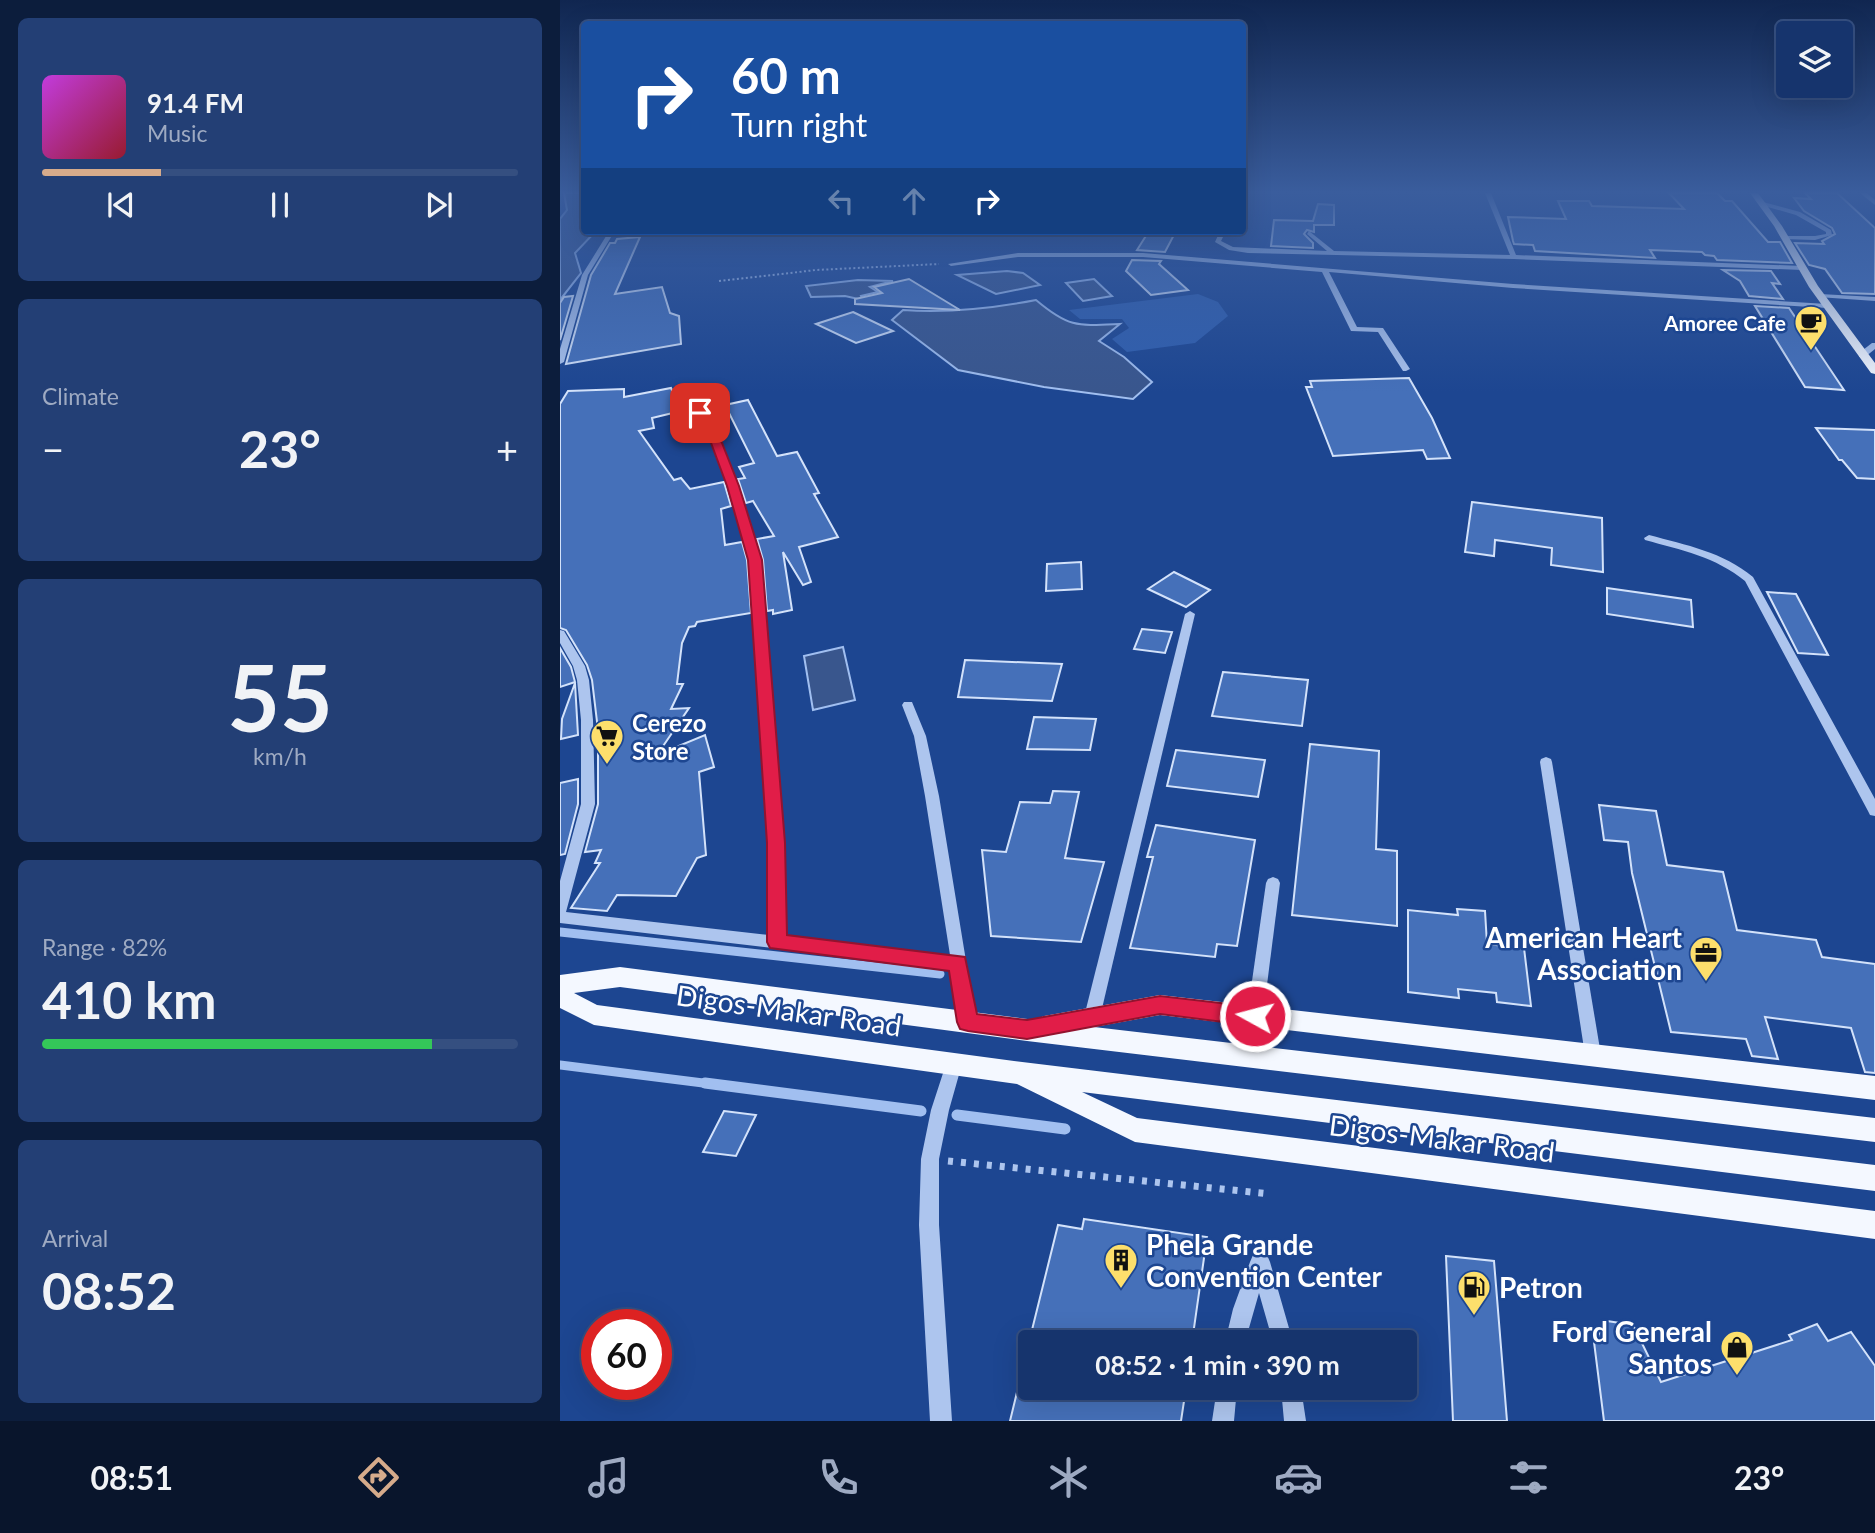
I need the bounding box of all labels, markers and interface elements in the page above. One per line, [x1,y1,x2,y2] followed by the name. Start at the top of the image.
[1776,21,1853,98] map controls
[1776,21,1853,98] button: layers
[731,46,841,104] text: 60 m
[616,49,707,140] icon: right
[147,87,244,119] text: 91.4 FM
[731,105,867,144] text: Turn right
[147,119,207,147] text: Music
[822,182,860,220] icon: left
[895,182,933,220] icon: ahead
[968,182,1006,220] icon: right
[102,186,140,224] icon: previous
[261,186,299,224] icon: pause
[420,186,458,224] icon: next
[1792,303,1830,352] cafe icon: Amoree Cafe
[1663,310,1786,335] place label: Amoree Cafe
[42,382,119,410] text: Climate
[670,383,730,443] pin
[681,394,719,432] icon: arrive
[239,417,321,479] text: 23°
[42,426,64,472] text: −
[496,426,518,472] text: +
[227,642,333,751] text: 55
[632,708,706,765] place label: Cerezo Store
[588,717,626,766] supermarket icon: Cerezo Store
[253,742,307,770] text: km/h
[1484,920,1683,986] place label: American Heart Association
[42,933,167,961] text: Range · 82%
[1687,934,1725,983] office icon: American Heart Association
[42,968,216,1030] text: 410 km
[674,977,904,1043] street label: Digos-Makar Road
[1218,979,1292,1053] position arrow
[1327,1107,1557,1169] street label: Digos-Makar Road
[42,1224,108,1252] text: Arrival
[1146,1227,1382,1293] place label: Phela Grande Convention Center
[1102,1241,1140,1290] building icon: Phela Grande Convention Center
[42,1259,176,1321] text: 08:52
[1455,1268,1493,1317] fuel station icon: Petron
[1499,1270,1583,1304] place label: Petron
[581,1309,672,1400] speed limit sign: 60
[1551,1314,1712,1380] place label: Ford General Santos
[1718,1328,1756,1377] shop icon: Ford General Santos
[1095,1349,1340,1381] text: 08:52 · 1 min · 390 m
[354,1453,403,1502] icon: directions
[584,1453,633,1502] icon: music
[814,1453,863,1502] icon: phone
[1044,1453,1093,1502] icon: climate
[1274,1453,1323,1502] icon: car
[1504,1453,1553,1502] icon: filters
[91,1458,173,1497] text: 08:51
[1734,1458,1784,1497] text: 23°

